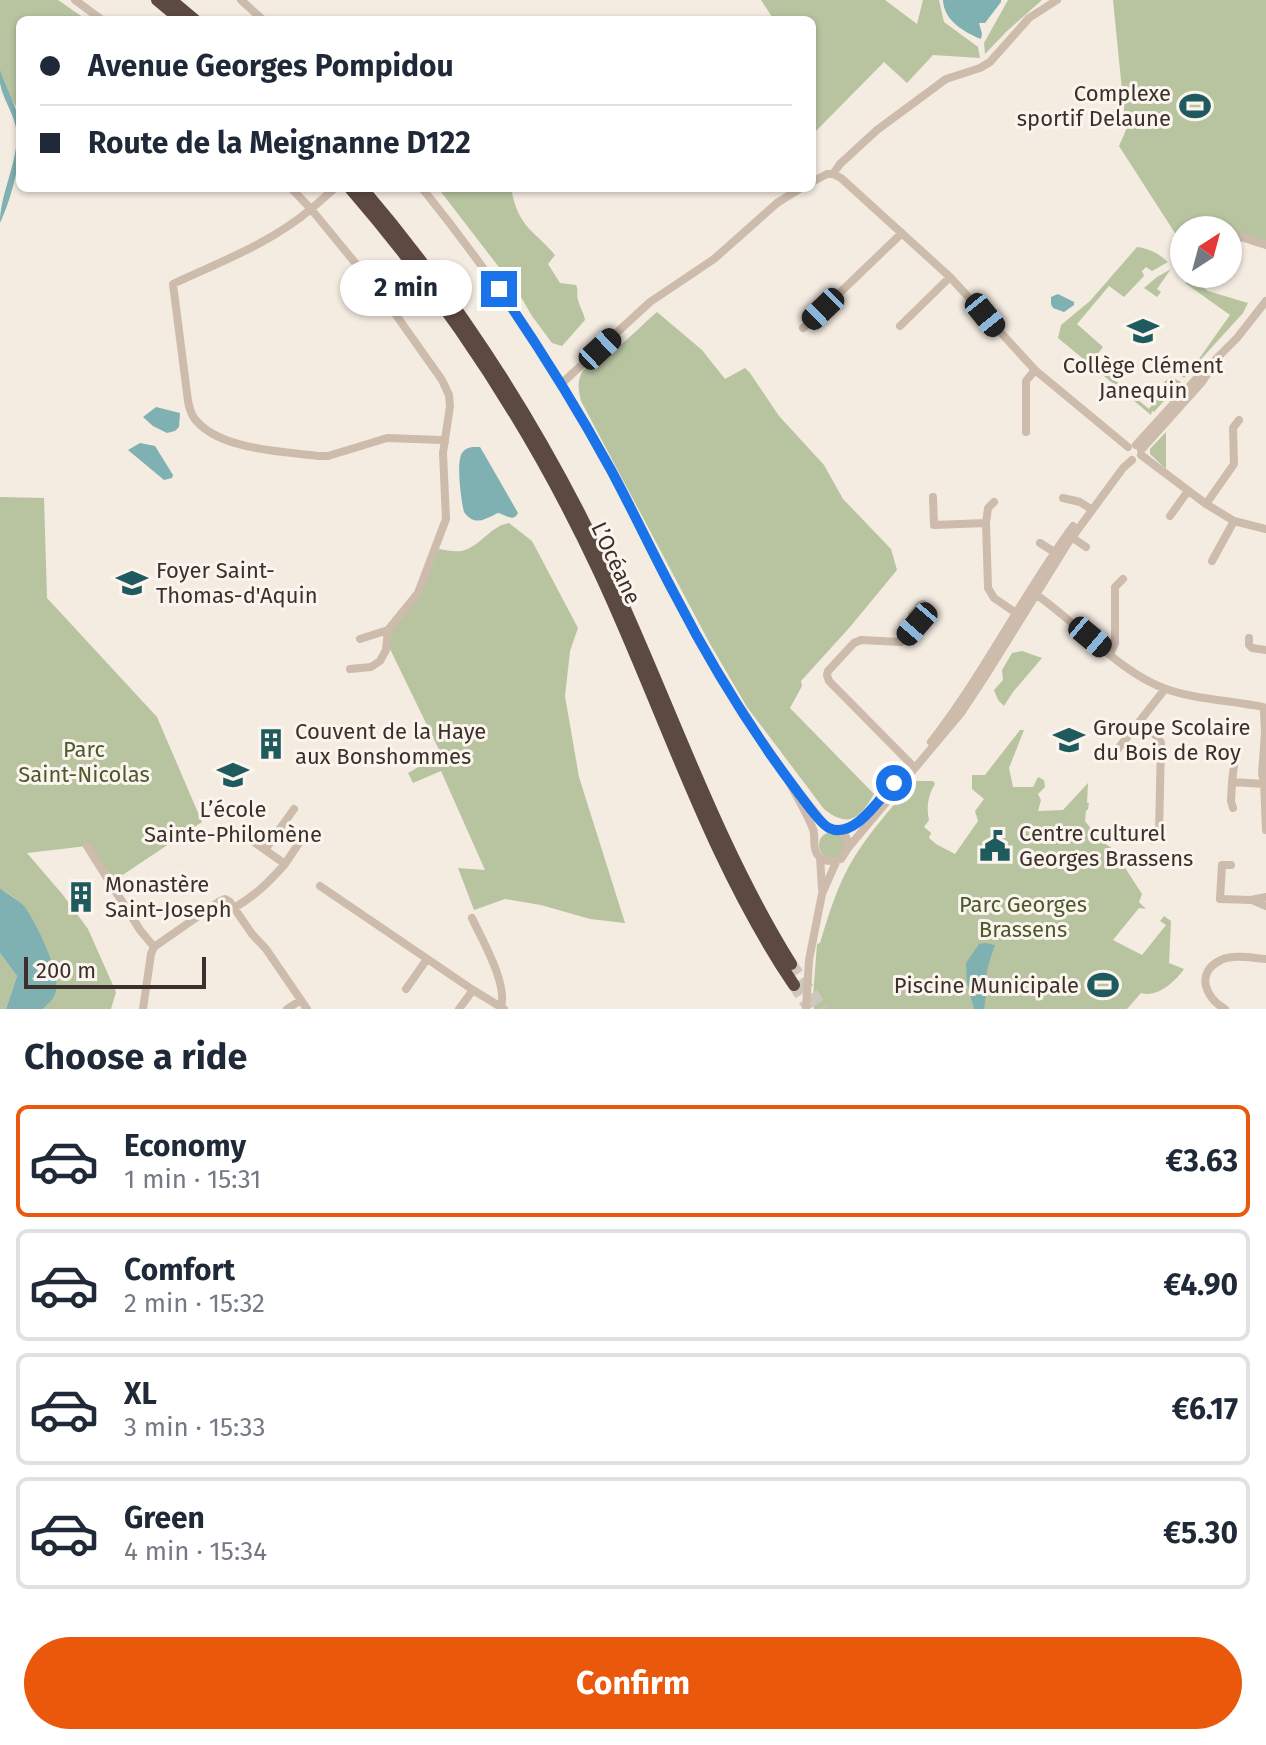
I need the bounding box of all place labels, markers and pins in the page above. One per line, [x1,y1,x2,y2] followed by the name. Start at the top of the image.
[1017,80,1171,132] place label: Complexe sportif Delaune
[1178,89,1212,123] sports icon: Complexe sportif Delaune
[1126,314,1160,348] school or university icon: Collège Clément Janequin
[1063,352,1223,404] place label: Collège Clément Janequin
[156,557,318,609] place label: Foyer Saint- Thomas-d'Aquin
[115,566,149,600] school or university icon: Foyer Saint- Thomas-d'Aquin
[1093,714,1251,766] place label: Groupe Scolaire du Bois de Roy
[295,718,486,770] place label: Couvent de la Haye aux Bonshommes
[1052,723,1086,757] school or university icon: Groupe Scolaire du Bois de Roy
[254,727,288,761] building icon: Couvent de la Haye aux Bonshommes
[216,758,250,792] school or university icon: L’école Sainte-Philomène
[144,796,322,848] place label: L’école Sainte-Philomène
[1019,820,1193,872] place label: Centre culturel Georges Brassens
[978,829,1012,863] public building icon: Centre culturel Georges Brassens
[105,871,232,923] place label: Monastère Saint-Joseph
[64,880,98,914] building icon: Monastère Saint-Joseph
[1086,968,1120,1002] sports icon: Piscine Municipale
[894,972,1079,999] place label: Piscine Municipale

